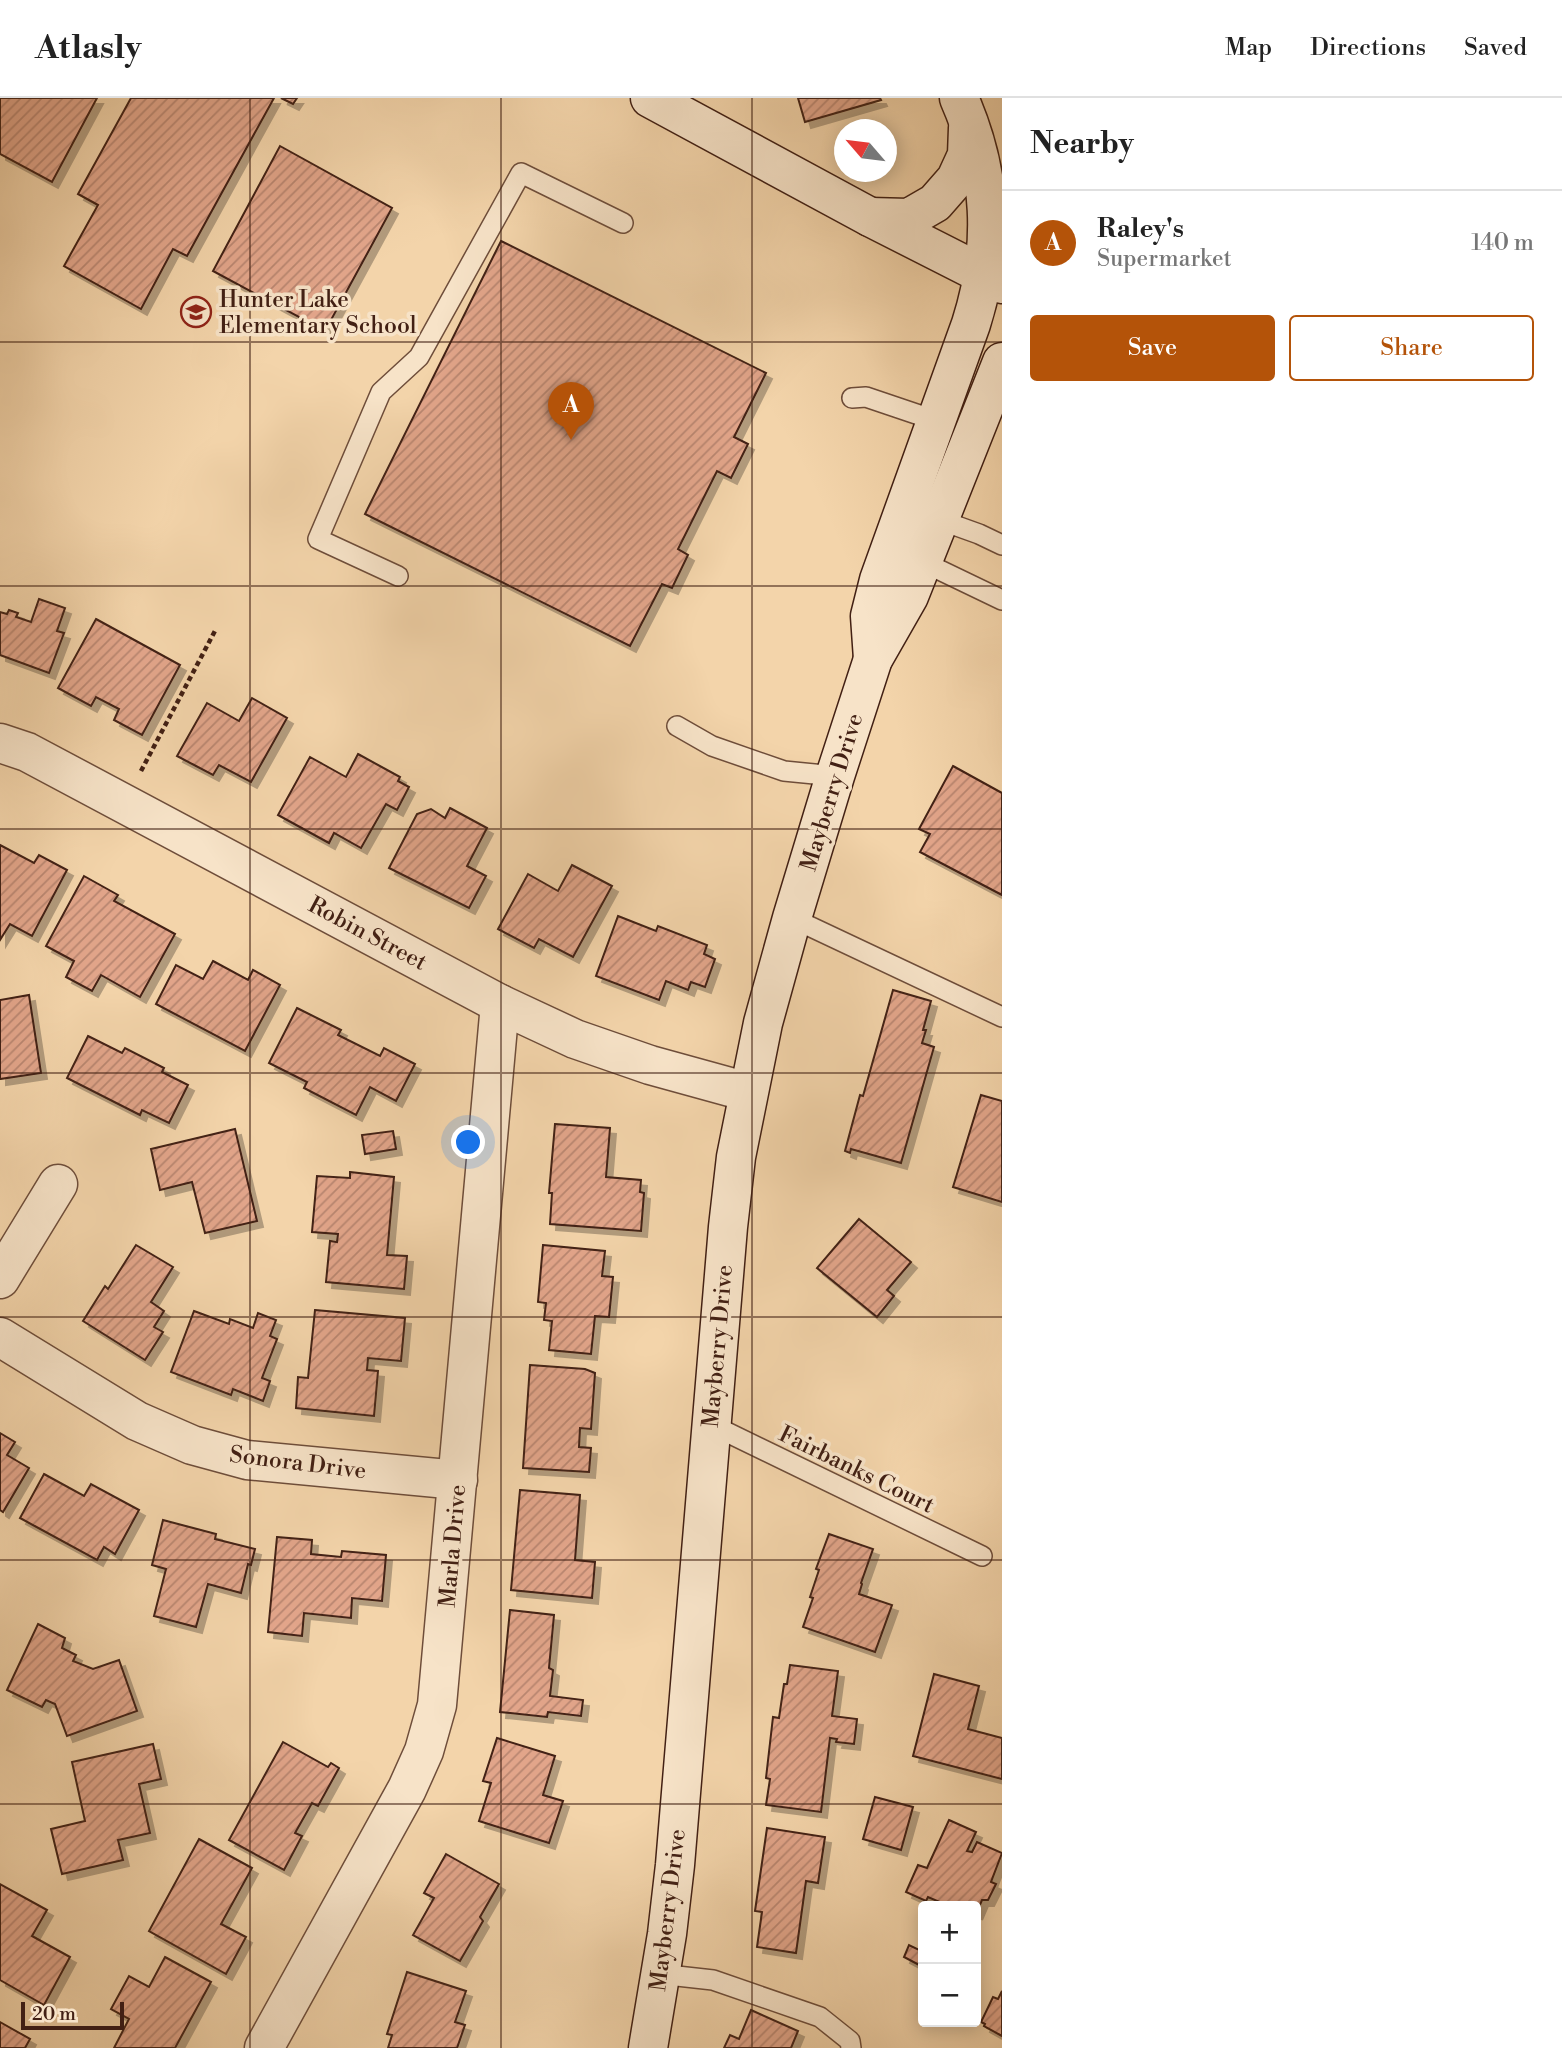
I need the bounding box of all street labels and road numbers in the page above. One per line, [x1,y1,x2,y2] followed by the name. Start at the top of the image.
[795,710,869,874] street label: Mayberry Drive
[303,891,432,977] street label: Robin Street
[697,1264,739,1429] street label: Mayberry Drive
[774,1420,939,1520] street label: Fairbanks Court
[228,1441,368,1485] street label: Sonora Drive
[434,1483,472,1609] street label: Marla Drive
[644,1827,692,1993] street label: Mayberry Drive

